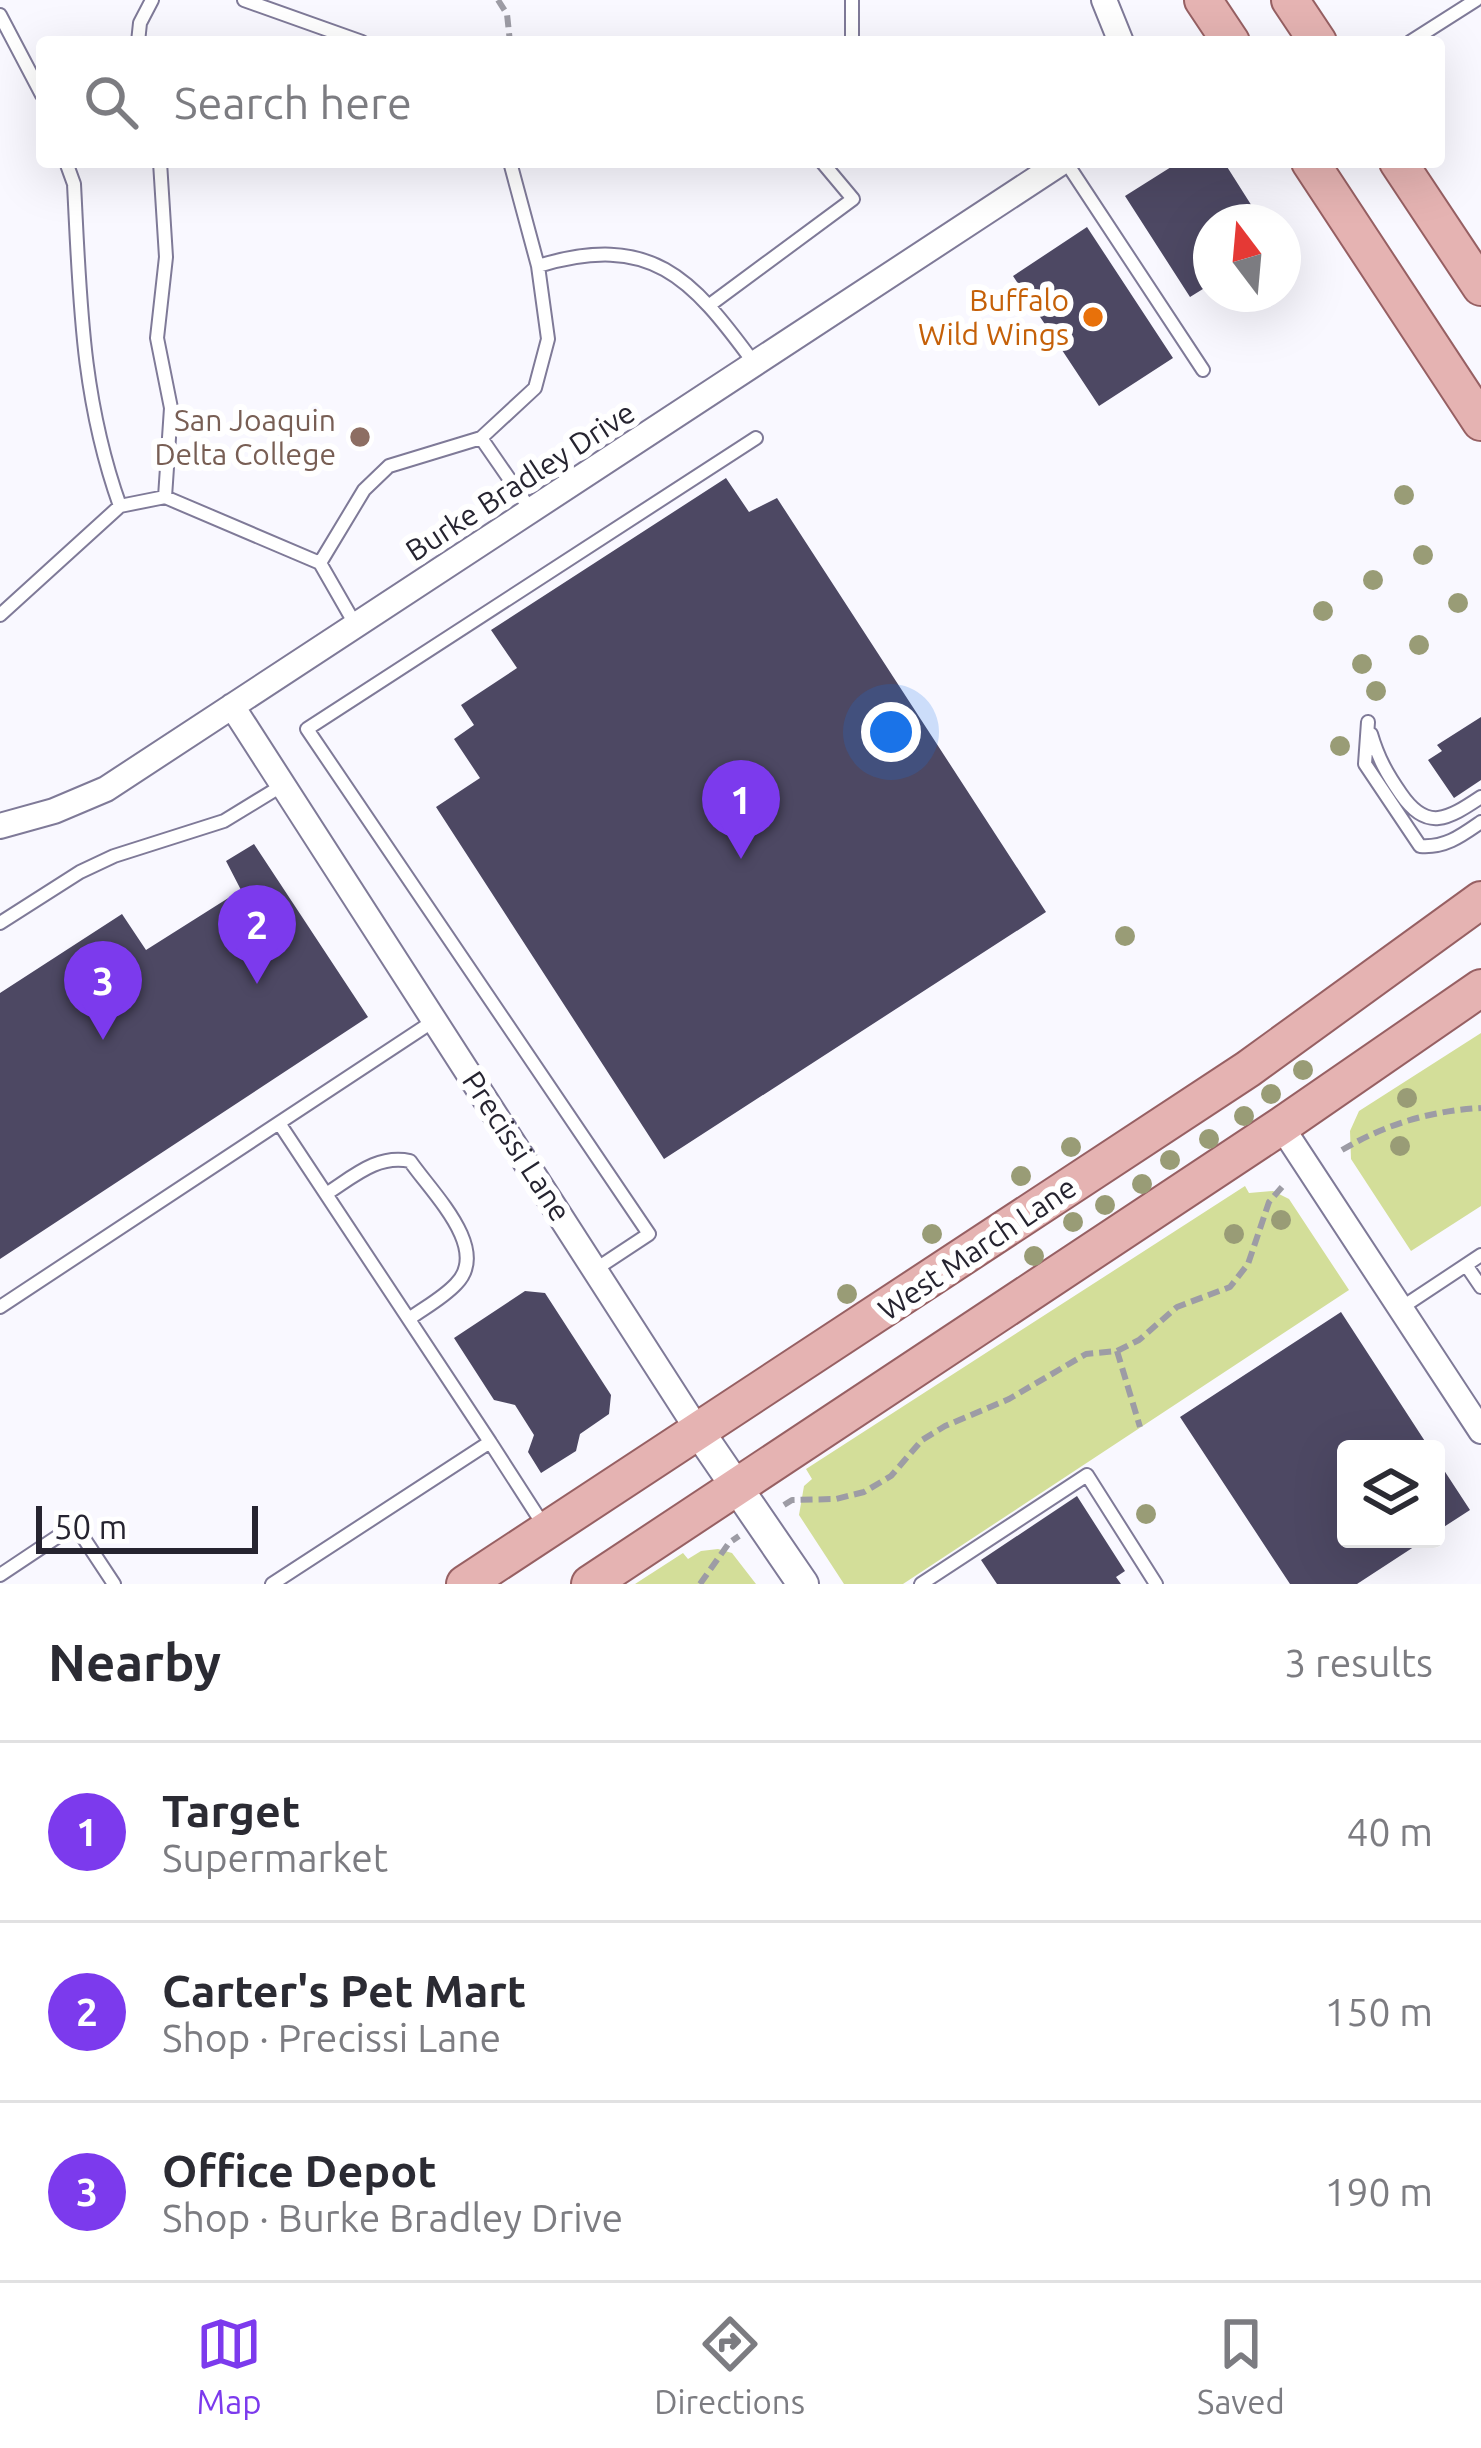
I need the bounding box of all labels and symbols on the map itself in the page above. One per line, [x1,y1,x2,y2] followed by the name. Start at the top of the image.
[1193,204,1301,312] north arrow
[918,283,1069,351] place label: Buffalo Wild Wings
[1080,304,1106,330] marker: Buffalo Wild Wings
[399,394,641,568] street label: Burke Bradley Drive
[154,403,336,471] place label: San Joaquin Delta College
[347,424,373,450] marker: San Joaquin Delta College
[861,702,921,762] your location
[702,760,780,859] pin: 1
[218,885,296,984] pin: 2
[64,941,142,1040] pin: 3
[456,1065,578,1227] street label: Precissi Lane
[872,1169,1082,1327] street label: West March Lane
[36,1500,258,1553] scale bar

